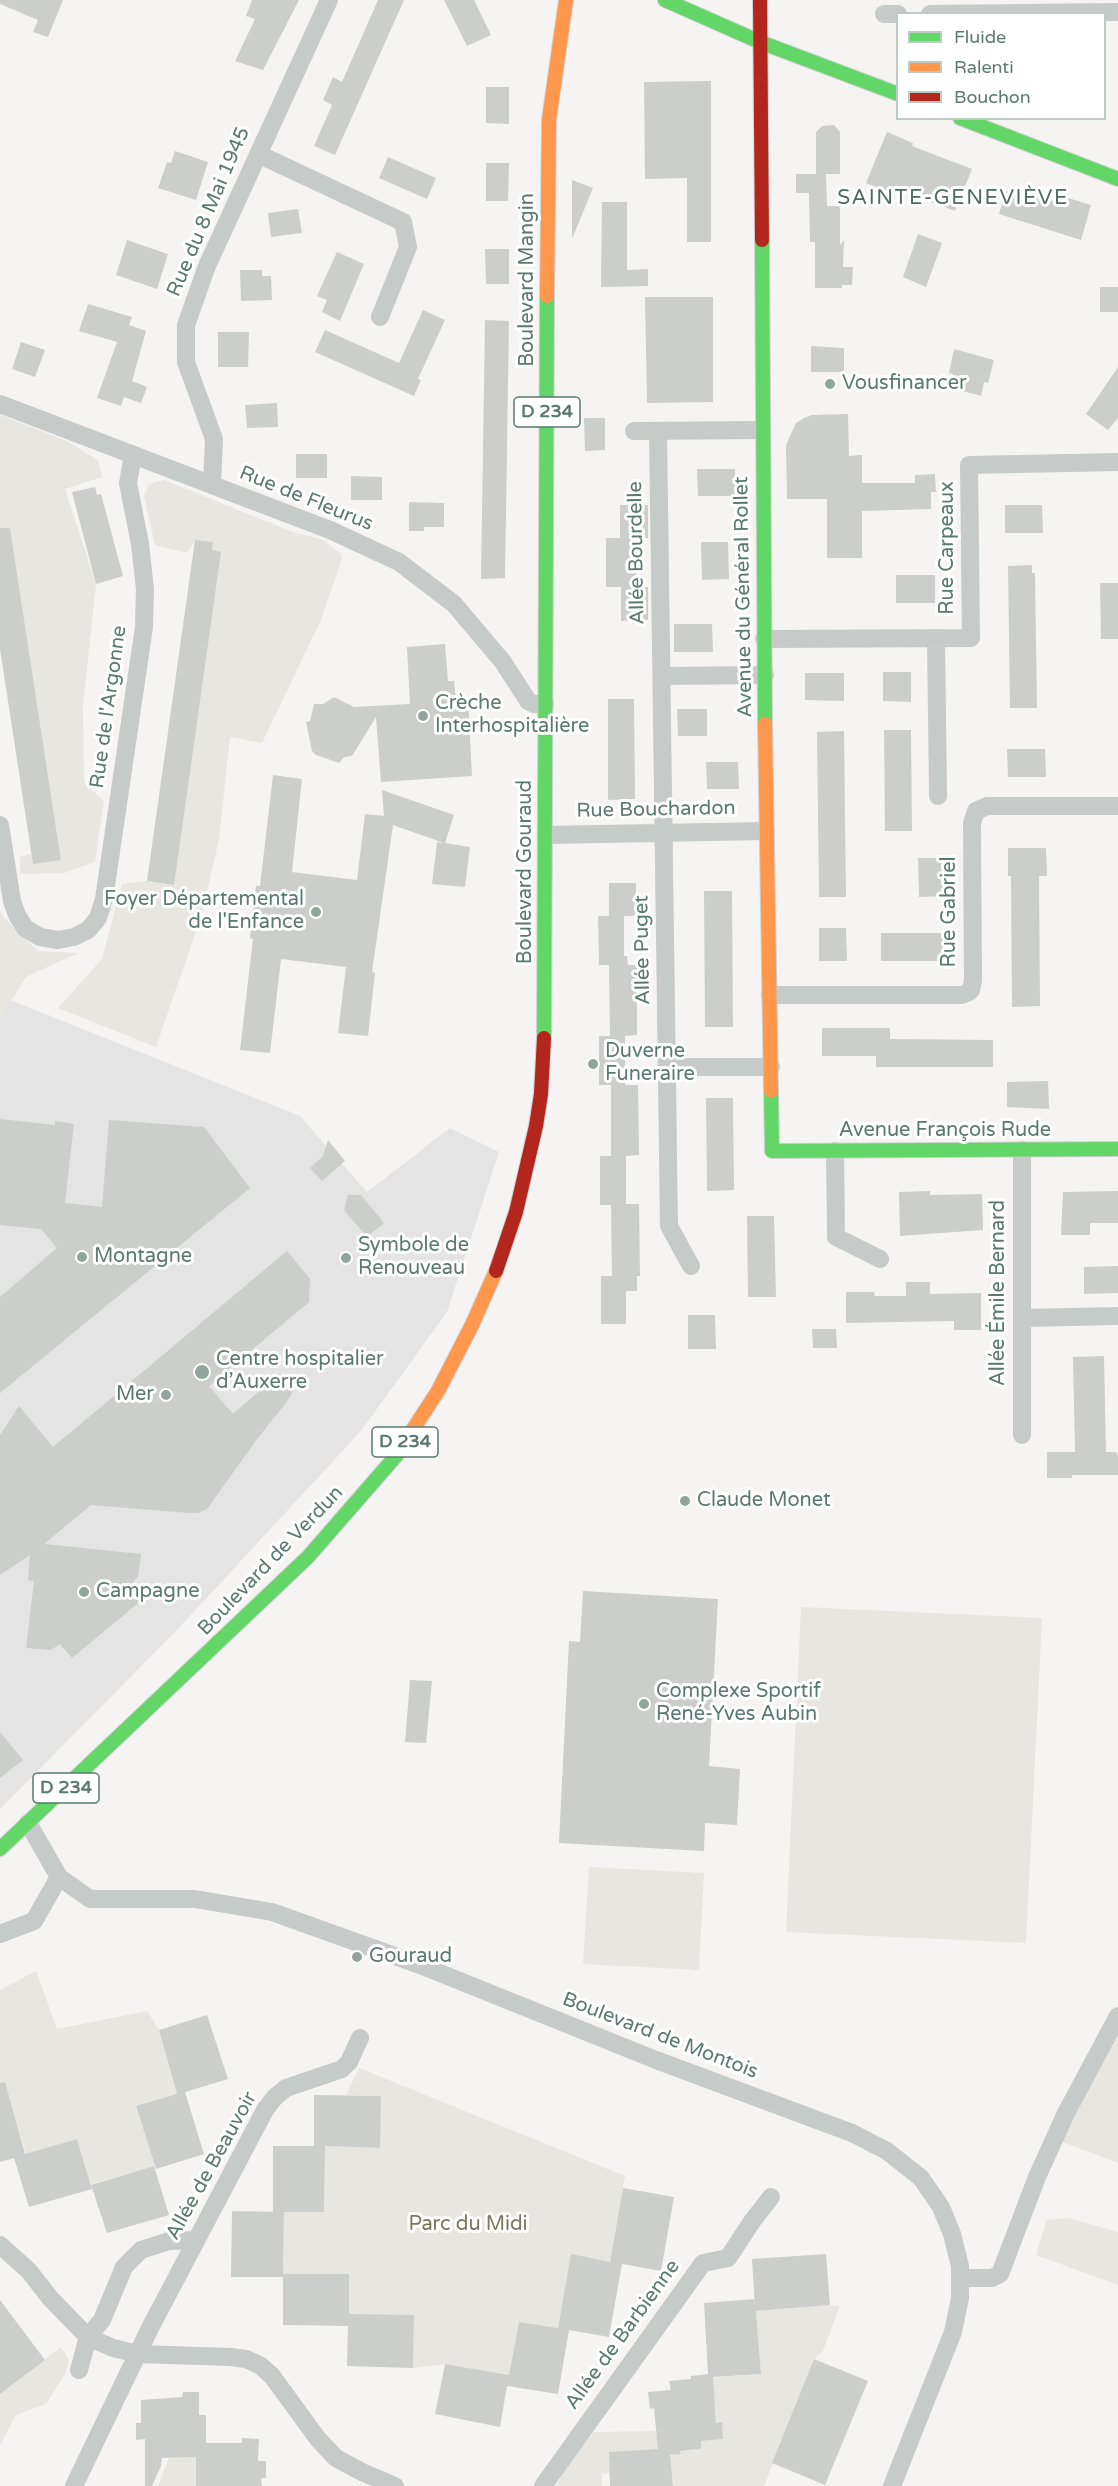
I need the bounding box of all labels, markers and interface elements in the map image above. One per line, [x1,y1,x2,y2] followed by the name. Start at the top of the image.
[896,12,1106,120] legend
[954,26,1006,48] text: Fluide
[954,56,1014,78] text: Ralenti
[954,86,1031,108] text: Bouchon
[162,124,256,300] street label: Rue du 8 Mai 1945
[837,185,1069,211] district label: SAINTE-GENEVIÈVE
[516,193,540,367] street label: Boulevard Mangin
[842,372,967,396] place label: Vousfinancer
[823,377,837,391] marker: Vousfinancer
[514,397,580,427] road number: D 234
[236,461,376,537] street label: Rue de Fleurus
[730,476,758,718] street label: Avenue du Général Rollet
[624,481,650,625] street label: Allée Bourdelle
[936,481,960,615] street label: Rue Carpeaux
[86,624,132,790] street label: Rue de l'Argonne
[435,692,589,739] place label: Crèche Interhospitalière
[416,709,430,723] marker: Crèche Interhospitalière
[514,780,538,964] street label: Boulevard Gouraud
[576,797,736,823] street label: Rue Bouchardon
[938,857,962,967] street label: Rue Gabriel
[104,888,304,935] place label: Foyer Départemental de l'Enfance
[630,895,656,1005] street label: Allée Puget
[309,905,323,919] marker: Foyer Départemental de l'Enfance
[605,1040,695,1087] place label: Duverne Funeraire
[586,1057,600,1071] marker: Duverne Funeraire
[839,1119,1051,1143] street label: Avenue François Rude
[987,1200,1011,1386] street label: Allée Émile Bernard
[358,1234,469,1281] place label: Symbole de Renouveau
[94,1245,192,1269] place label: Montagne
[75,1250,89,1264] marker: Montagne
[339,1251,353,1265] marker: Symbole de Renouveau
[216,1348,384,1395] place label: Centre hospitalier d’Auxerre
[193,1363,211,1381] marker: Centre hospitalier d’Auxerre
[116,1383,154,1407] place label: Mer
[159,1388,173,1402] marker: Mer
[372,1427,438,1457] road number: D 234
[193,1481,349,1641] street label: Boulevard de Verdun
[697,1489,831,1513] place label: Claude Monet
[678,1494,692,1508] marker: Claude Monet
[96,1580,199,1604] place label: Campagne
[77,1585,91,1599] marker: Campagne
[656,1680,821,1727] place label: Complexe Sportif René-Yves Aubin
[637,1697,651,1711] marker: Complexe Sportif René-Yves Aubin
[33,1773,99,1803] road number: D 234
[369,1945,452,1969] place label: Gouraud
[350,1950,364,1964] marker: Gouraud
[559,1988,761,2084] street label: Boulevard de Montois
[161,2088,263,2244] street label: Allée de Beauvoir
[408,2213,528,2237] park label: Parc du Midi
[561,2255,685,2415] street label: Allée de Barbienne

